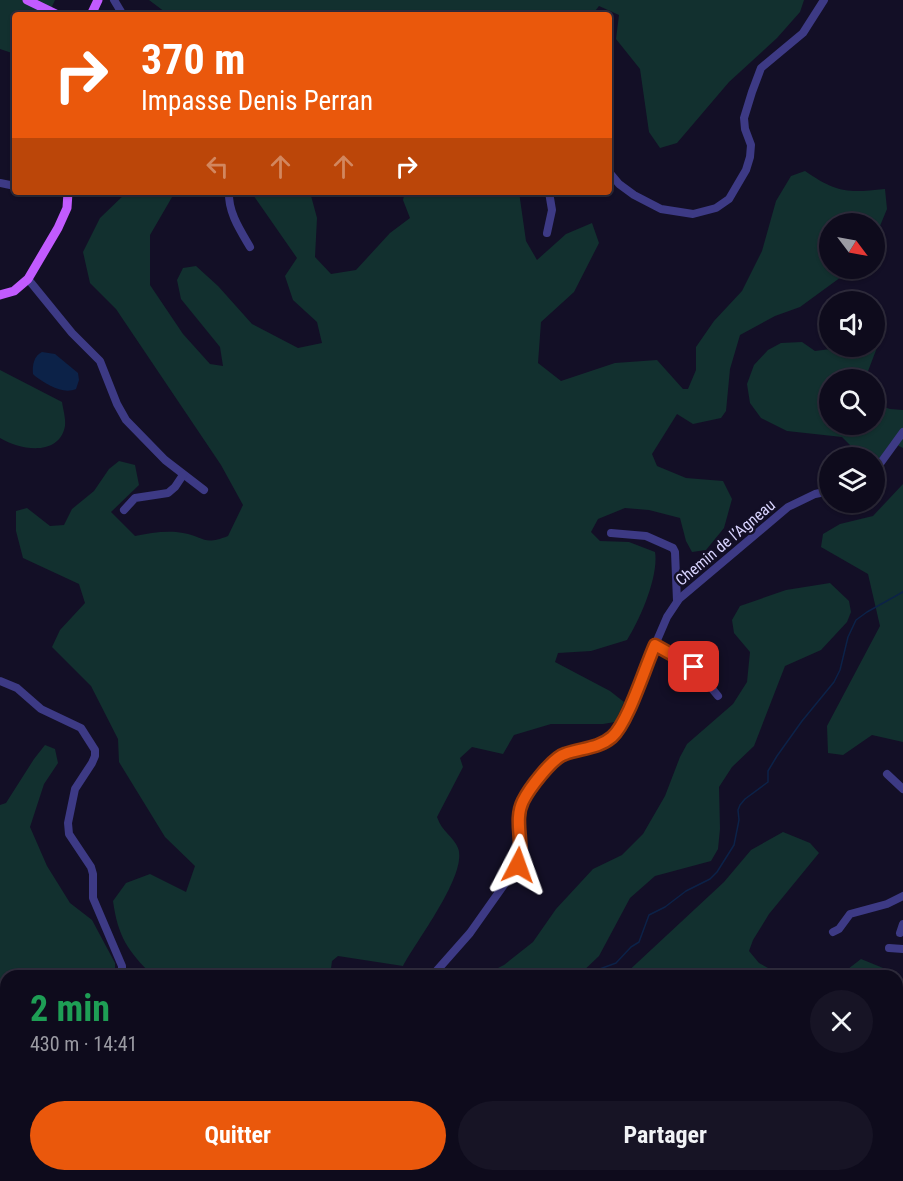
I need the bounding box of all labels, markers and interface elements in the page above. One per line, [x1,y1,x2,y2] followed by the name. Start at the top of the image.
[141,35,246,84] text: 370 m
[42,36,120,114] icon: right
[141,85,373,117] text: Impasse Denis Perran
[201,150,234,183] icon: left
[264,150,297,183] icon: ahead
[327,150,360,183] icon: ahead
[390,150,423,183] icon: right
[819,213,885,279] north arrow
[819,213,885,513] map controls
[819,291,885,357] button: sound
[819,369,885,435] button: search
[819,447,885,513] button: layers
[672,495,779,590] street label: Chemin de l’Agneau
[668,641,719,692] pin
[677,650,710,683] icon: arrive
[486,833,550,897] position arrow
[30,988,110,1030] text: 2 min
[810,990,873,1053] button: close
[30,1032,137,1056] text: 430 m · 14:41
[30,1101,446,1170] button: Quitter
[458,1101,873,1170] button: Partager

